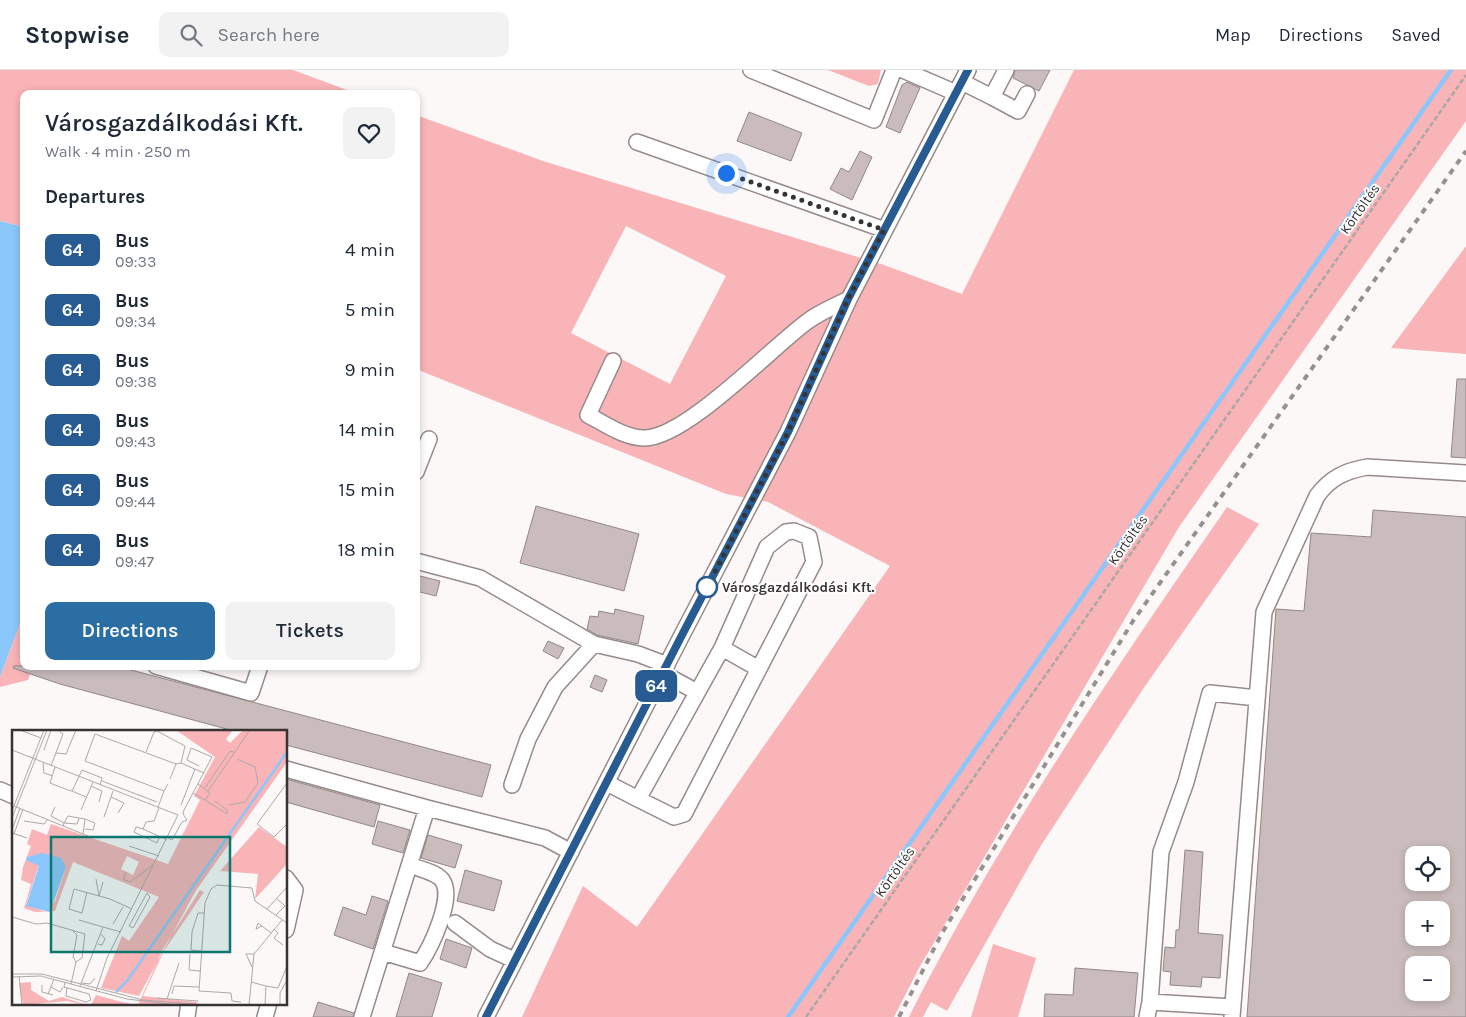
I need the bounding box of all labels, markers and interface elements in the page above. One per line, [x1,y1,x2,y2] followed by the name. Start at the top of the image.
[159,12,509,57] search box
[25,21,129,49] text: Stopwise
[177,21,205,49] icon: search
[217,24,320,46] text: Search here
[1215,24,1251,46] text: Map
[1279,24,1363,46] text: Directions
[1391,24,1441,46] text: Saved
[343,107,395,159] button: heart
[45,109,303,137] text: Városgazdálkodási Kft.
[45,142,191,161] text: Walk · 4 min · 250 m
[714,161,739,186] your location
[1336,180,1384,238] street label: Körtöltés
[45,186,145,208] text: Departures
[115,230,149,252] text: Bus
[62,239,83,261] text: 64
[345,239,395,261] text: 4 min
[115,252,156,271] text: 09:33
[115,290,149,312] text: Bus
[62,299,83,321] text: 64
[345,299,395,321] text: 5 min
[115,312,156,331] text: 09:34
[115,350,149,372] text: Bus
[62,359,83,381] text: 64
[345,359,395,381] text: 9 min
[115,372,157,391] text: 09:38
[115,410,149,432] text: Bus
[62,419,83,441] text: 64
[339,419,395,441] text: 14 min
[115,432,156,451] text: 09:43
[115,470,149,492] text: Bus
[62,479,83,501] text: 64
[339,479,395,501] text: 15 min
[115,492,155,511] text: 09:44
[1104,511,1152,569] street label: Körtöltés
[115,530,149,552] text: Bus
[62,539,83,561] text: 64
[338,539,395,561] text: 18 min
[115,552,154,571] text: 09:47
[696,576,718,598] marker: Városgazdálkodási Kft.
[722,579,875,596] place label: Városgazdálkodási Kft.
[45,602,215,660] button: Directions
[225,602,395,660] button: Tickets
[634,670,678,702] line badge: 64
[645,675,667,697] text: 64
[12,730,288,1004] inset map
[871,843,919,901] street label: Körtöltés
[1405,846,1450,1001] map controls
[1405,846,1450,891] button: locate
[1405,901,1450,946] button: +
[1405,956,1450,1001] button: −

